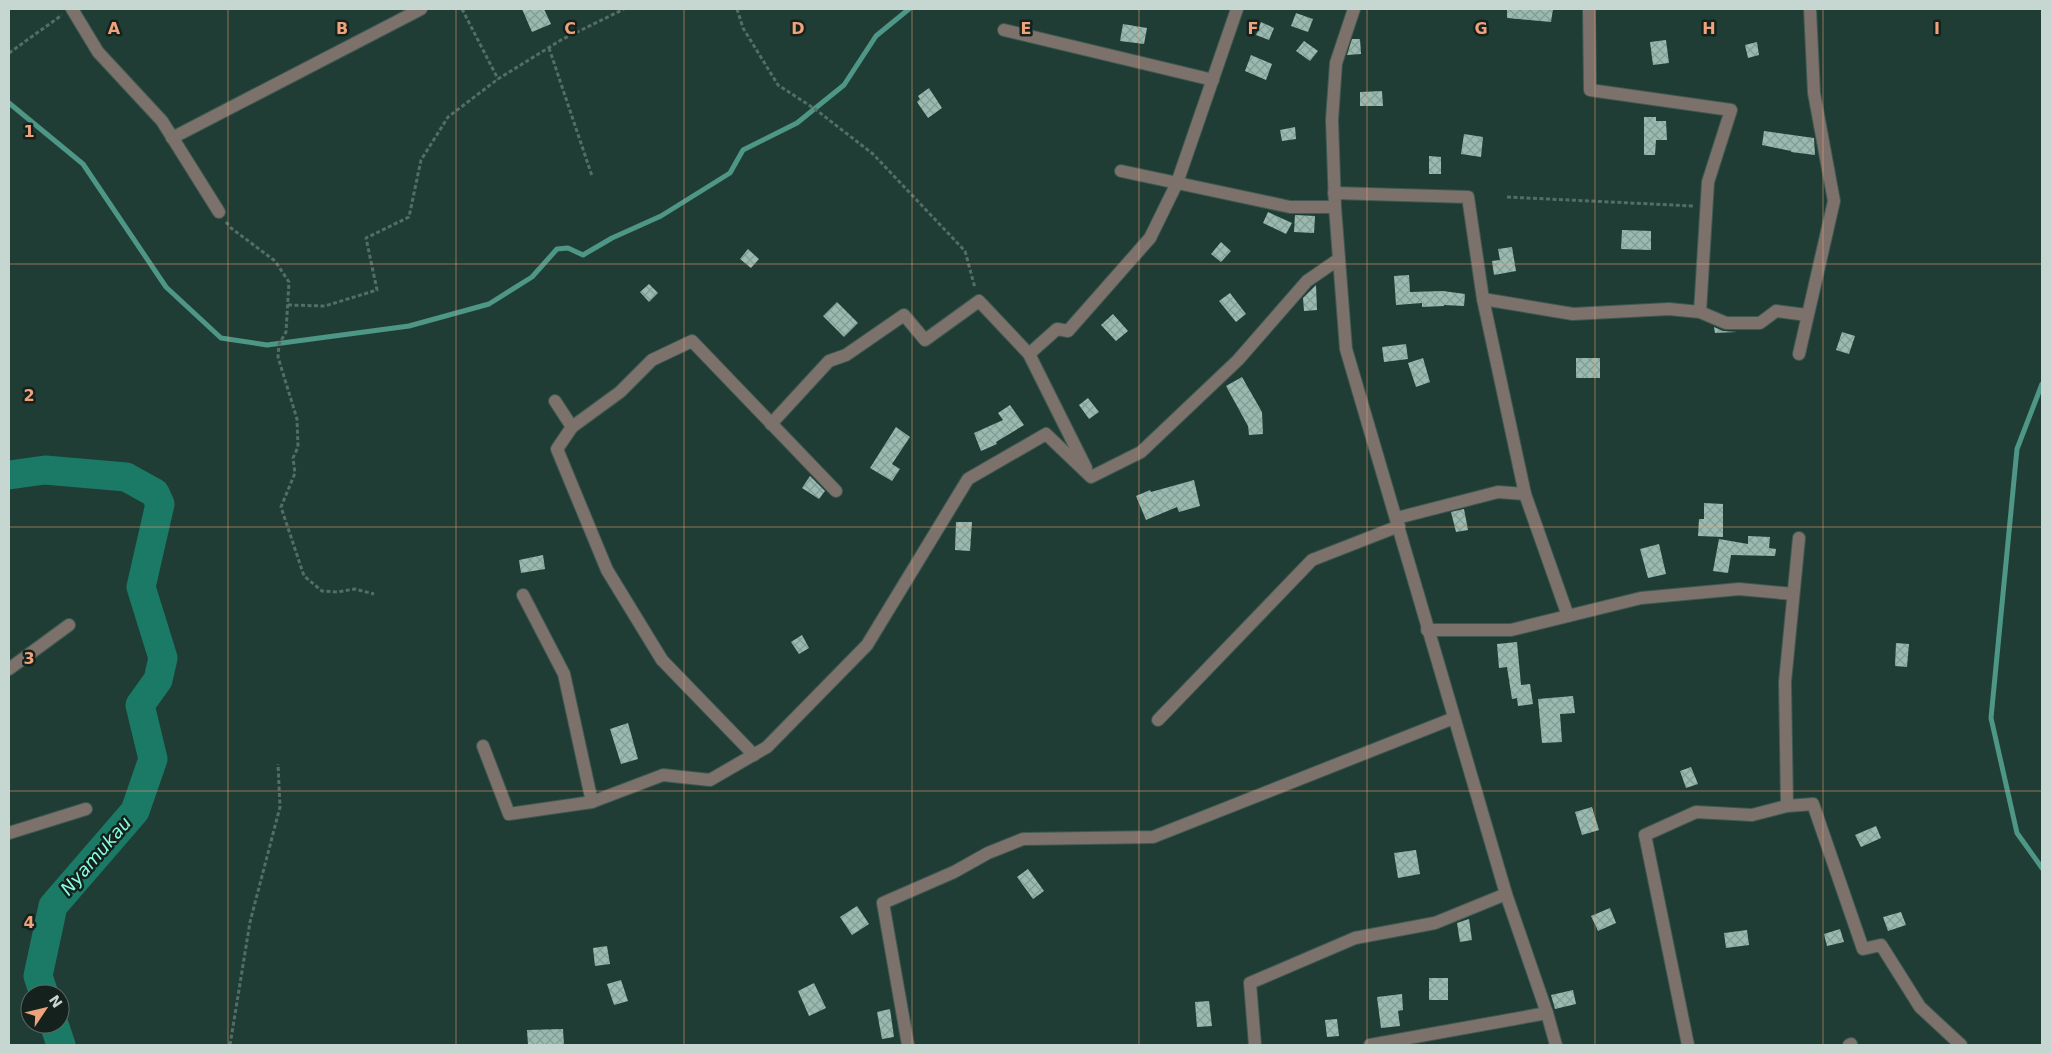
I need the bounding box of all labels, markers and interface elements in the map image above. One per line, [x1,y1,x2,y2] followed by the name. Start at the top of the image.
[108,19,121,38] text: A
[336,19,348,38] text: B
[564,19,576,38] text: C
[791,19,805,38] text: D
[1021,19,1031,38] text: E
[1248,19,1258,38] text: F
[1474,19,1488,38] text: G
[1702,19,1716,38] text: H
[1934,19,1940,38] text: I
[23,122,35,141] text: 1
[23,386,35,405] text: 2
[23,649,35,668] text: 3
[56,812,135,899] water label: Nyamukau
[23,913,35,932] text: 4
[20,984,70,1034] north arrow
[46,992,66,1011] text: N

